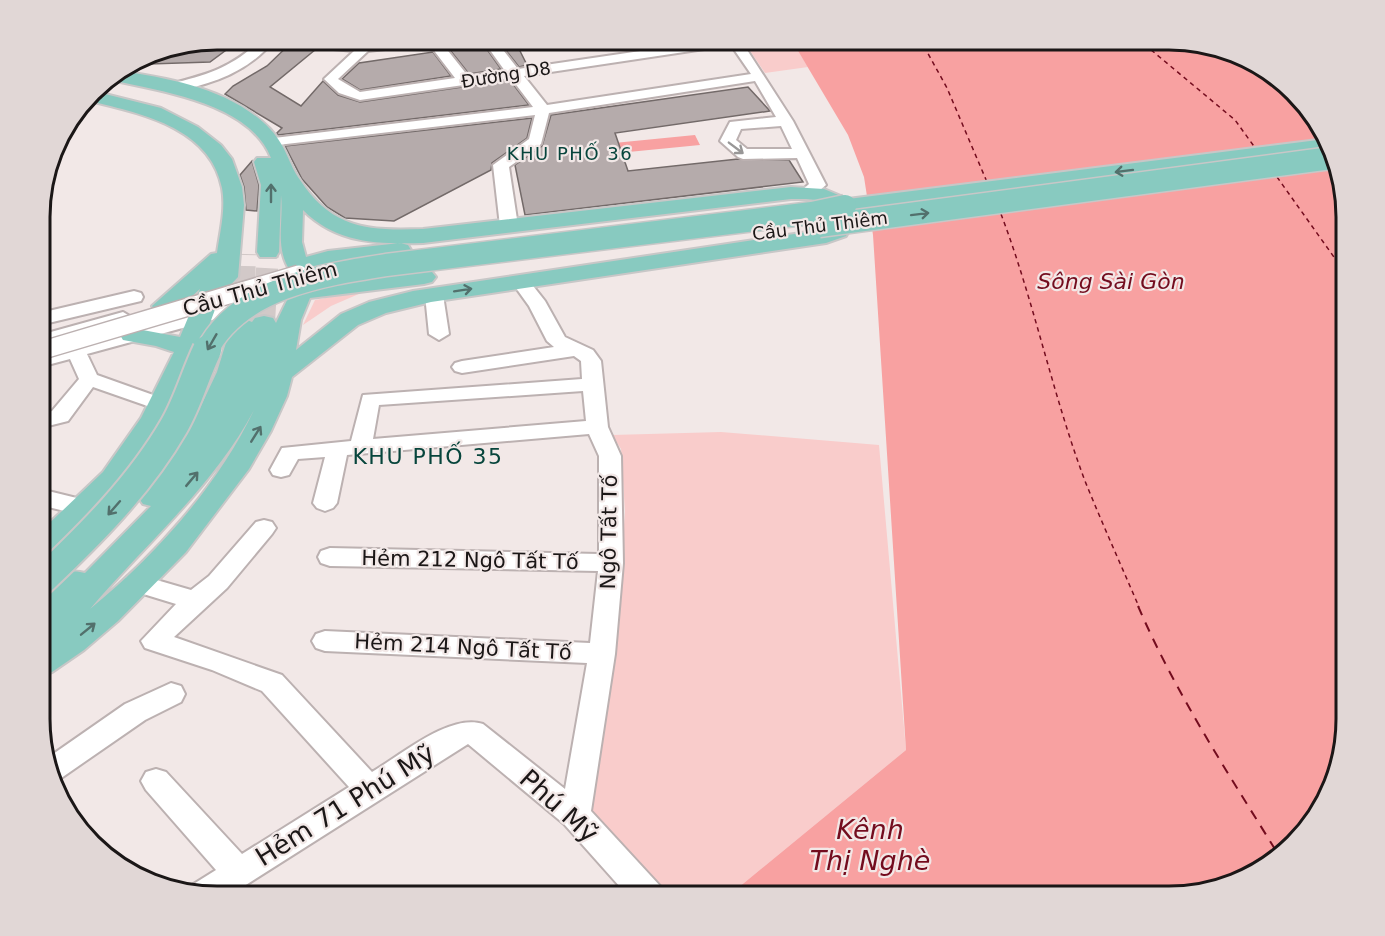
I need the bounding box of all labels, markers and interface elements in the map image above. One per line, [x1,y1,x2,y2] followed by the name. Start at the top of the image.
[460,57,552,92] street label: Đường D8
[507,141,633,164] district label: KHU PHỐ 36
[728,141,744,154] one-way arrow
[1114,166,1134,177] one-way arrow
[265,184,277,204] one-way arrow
[751,207,889,244] street label: Cầu Thủ Thiêm
[909,208,929,219] one-way arrow
[180,257,340,321] street label: Cầu Thủ Thiêm
[1037,269,1185,294] water label: Sông Sài Gòn
[453,284,473,295] one-way arrow
[206,333,218,350] one-way arrow
[250,426,262,443] one-way arrow
[352,441,504,469] district label: KHU PHỐ 35
[186,471,199,487] one-way arrow
[596,474,622,590] street label: Ngô Tất Tố
[107,501,121,516] one-way arrow
[361,546,579,574] street label: Hẻm 212 Ngô Tất Tố
[80,623,96,636] one-way arrow
[354,629,572,665] street label: Hẻm 214 Ngô Tất Tố
[250,738,440,872] street label: Hẻm 71 Phú Mỹ
[514,763,604,849] street label: Phú Mỹ
[810,814,930,876] water label: Kênh Thị Nghè

